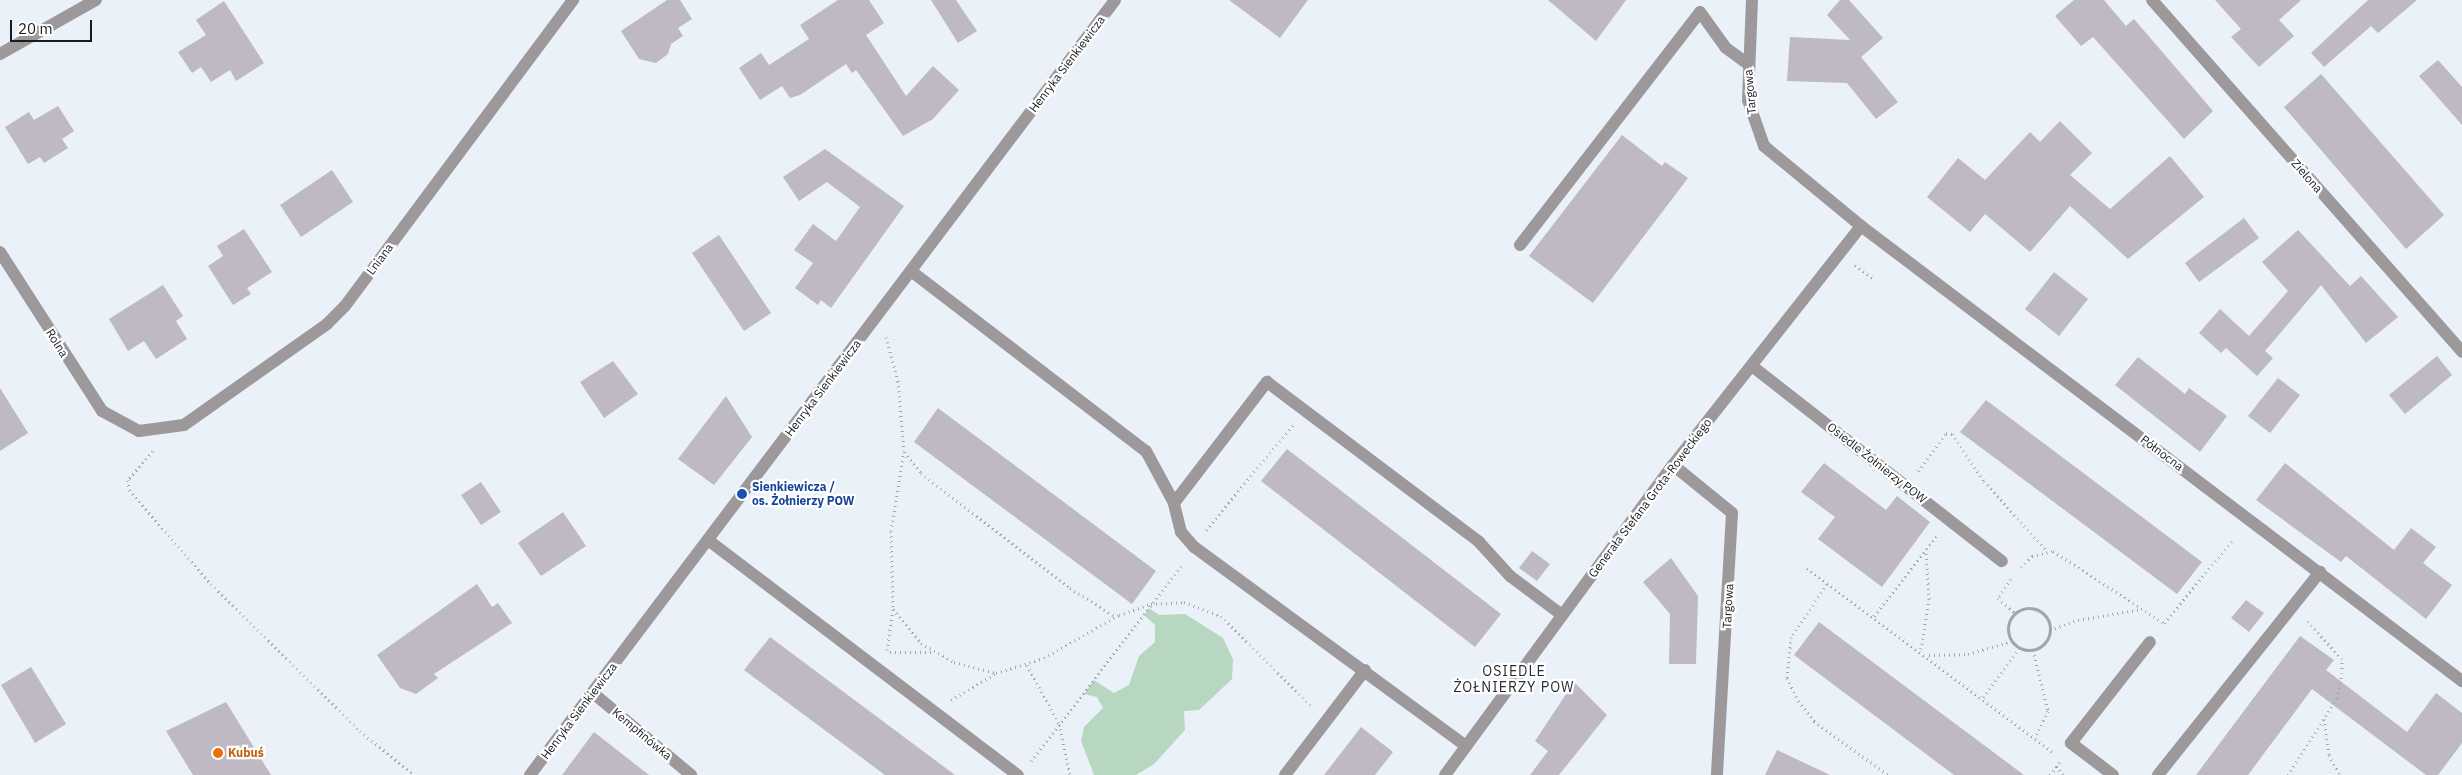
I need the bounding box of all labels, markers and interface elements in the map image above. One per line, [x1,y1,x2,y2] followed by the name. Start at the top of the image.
[12,10,95,42] scale bar
[1026,13,1108,115] street label: Henryka Sienkiewicza
[18,19,53,38] text: 20 m
[1741,69,1759,115] street label: Targowa
[2289,156,2325,196] street label: Zielona
[364,241,396,277] street label: Lniana
[43,326,71,360] street label: Rolna
[782,337,864,439] street label: Henryka Sienkiewicza
[1585,416,1715,580] street label: Generała Stefana Grota-Roweckiego
[1824,420,1930,506] street label: Osiedle Żołnierzy POW
[2138,432,2186,474] street label: Północna
[752,480,855,508] place label: Sienkiewicza / os. Żołnierzy POW
[736,488,748,500] marker: Sienkiewicza / os. Żołnierzy POW
[1720,583,1736,629] street label: Targowa
[538,660,620,762] street label: Henryka Sienkiewicza
[1452,663,1576,696] district label: OSIEDLE ŻOŁNIERZY POW
[609,705,675,763] street label: Kempfinówka
[228,746,264,760] place label: Kubuś
[212,747,224,759] marker: Kubuś

